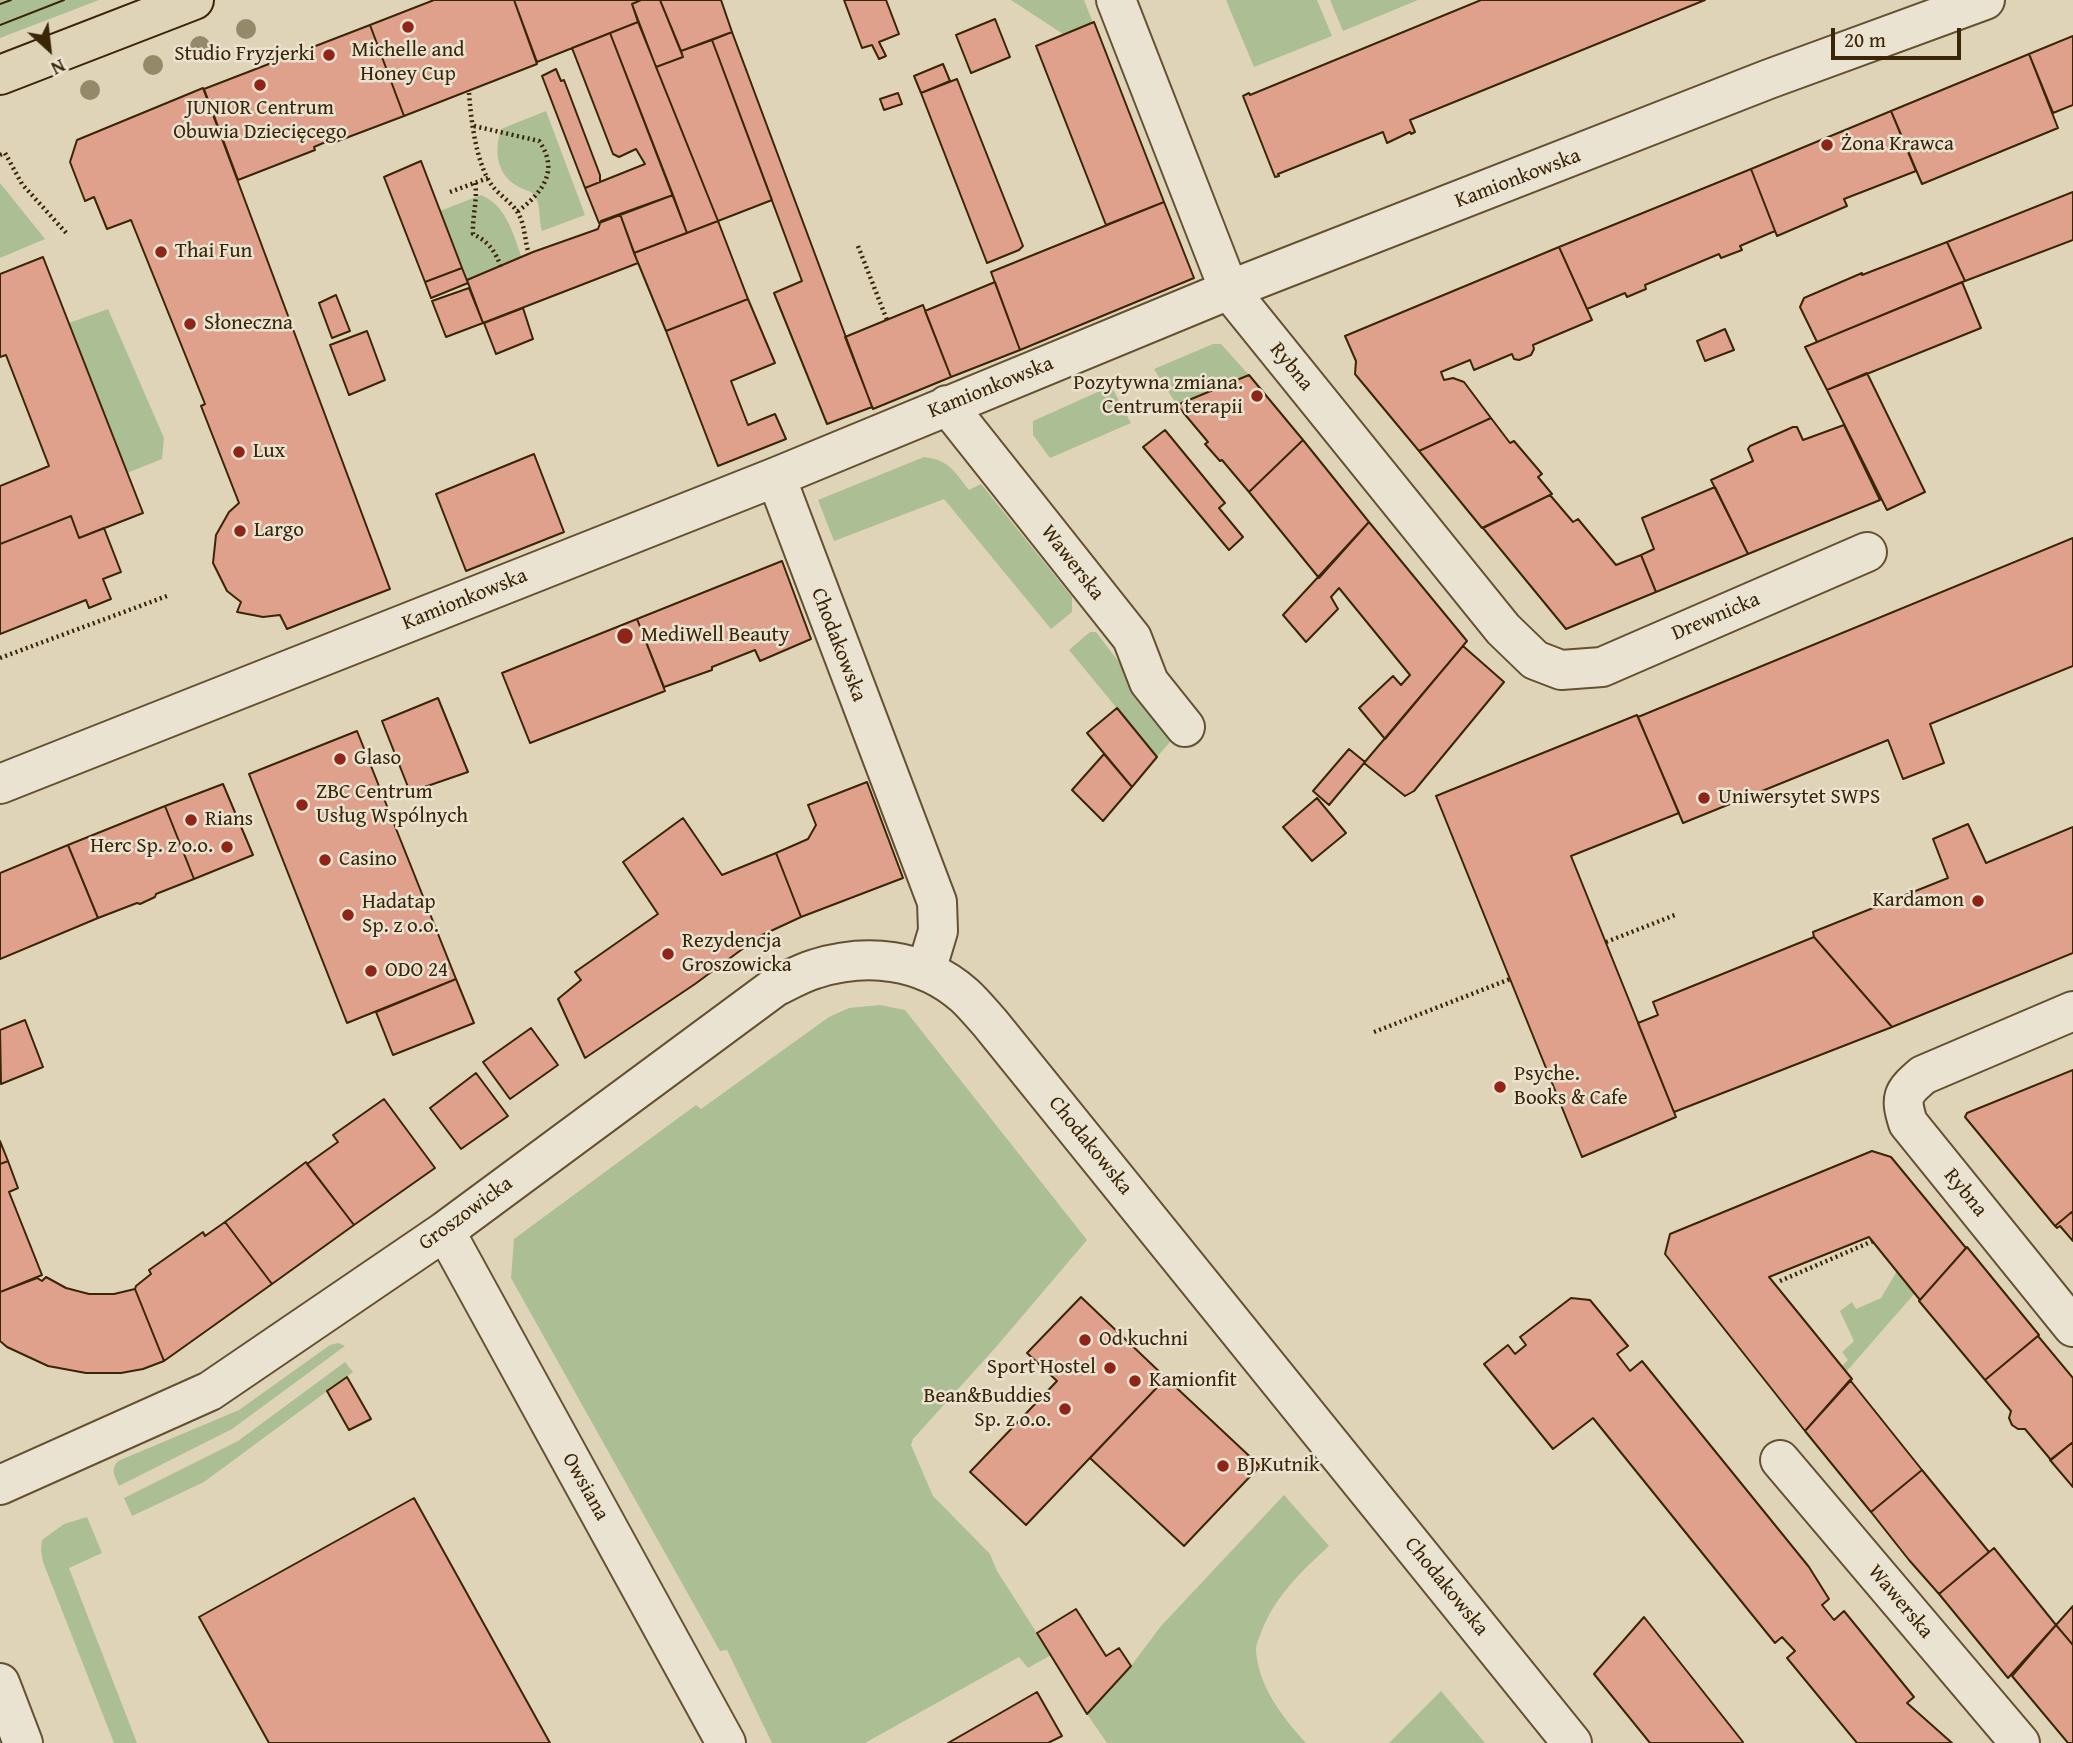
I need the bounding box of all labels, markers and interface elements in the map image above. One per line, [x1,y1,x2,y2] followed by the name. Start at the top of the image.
[14,14,84,84] north arrow
[1835,14,1965,58] scale bar
[400,19,416,35] marker: Michelle and Honey Cup
[1844,24,1886,55] text: 20 m
[352,38,464,88] place label: Michelle and Honey Cup
[174,42,315,68] place label: Studio Fryzjerki
[321,47,337,63] marker: Studio Fryzjerki
[47,52,71,83] text: N
[252,77,268,93] marker: JUNIOR Centrum Obuwia Dziecięcego
[173,96,347,146] place label: JUNIOR Centrum Obuwia Dziecięcego
[1841,132,1954,158] place label: Żona Krawca
[1819,137,1835,153] marker: Żona Krawca
[1452,144,1584,214] street label: Kamionkowska
[175,239,252,265] place label: Thai Fun
[153,244,169,260] marker: Thai Fun
[204,311,293,337] place label: Słoneczna
[182,316,198,332] marker: Słoneczna
[1264,338,1318,396] street label: Rybna
[925,352,1057,424] street label: Kamionkowska
[1073,371,1243,421] place label: Pozytywna zmiana. Centrum terapii
[1249,388,1265,404] marker: Pozytywna zmiana. Centrum terapii
[253,439,285,465] place label: Lux
[231,444,247,460] marker: Lux
[254,518,304,544] place label: Largo
[1035,520,1109,606] street label: Wawerska
[232,523,248,539] marker: Largo
[399,564,531,636] street label: Kamionkowska
[805,585,871,705] street label: Chodakowska
[1668,587,1764,647] street label: Drewnicka
[641,623,789,649] place label: MediWell Beauty
[615,626,635,646] marker: MediWell Beauty
[354,746,401,772] place label: Glaso
[332,751,348,767] marker: Glaso
[316,780,468,830] place label: ZBC Centrum Usług Wspólnych
[1718,785,1880,811] place label: Uniwersytet SWPS
[1696,790,1712,806] marker: Uniwersytet SWPS
[294,797,310,813] marker: ZBC Centrum Usług Wspólnych
[205,807,253,833] place label: Rians
[183,812,199,828] marker: Rians
[90,834,213,860] place label: Herc Sp. z o.o.
[219,839,235,855] marker: Herc Sp. z o.o.
[339,847,397,873] place label: Casino
[317,852,333,868] marker: Casino
[1872,888,1964,914] place label: Kardamon
[362,890,439,940] place label: Hadatap Sp. z o.o.
[1970,893,1986,909] marker: Kardamon
[340,907,356,923] marker: Hadatap Sp. z o.o.
[682,929,792,979] place label: Rezydencja Groszowicka
[660,946,676,962] marker: Rezydencja Groszowicka
[385,958,448,984] place label: ODO 24
[363,963,379,979] marker: ODO 24
[1514,1062,1628,1112] place label: Psyche. Books & Cafe
[1492,1079,1508,1095] marker: Psyche. Books & Cafe
[1043,1092,1137,1200] street label: Chodakowska
[1938,1164,1992,1222] street label: Rybna
[414,1172,518,1256] street label: Groszowicka
[1099,1327,1188,1353] place label: Od kuchni
[1077,1332,1093,1348] marker: Od kuchni
[987,1355,1096,1381] place label: Sport Hostel
[1102,1360,1118,1376] marker: Sport Hostel
[1149,1368,1237,1394] place label: Kamionfit
[1127,1373,1143,1389] marker: Kamionfit
[924,1384,1051,1434] place label: Bean&Buddies Sp. z o.o.
[1057,1401,1073,1417] marker: Bean&Buddies Sp. z o.o.
[556,1449,614,1525] street label: Owsiana
[1237,1453,1320,1479] place label: BJ Kutnik
[1215,1458,1231,1474] marker: BJ Kutnik
[1399,1533,1493,1641] street label: Chodakowska
[1862,1560,1938,1644] street label: Wawerska

